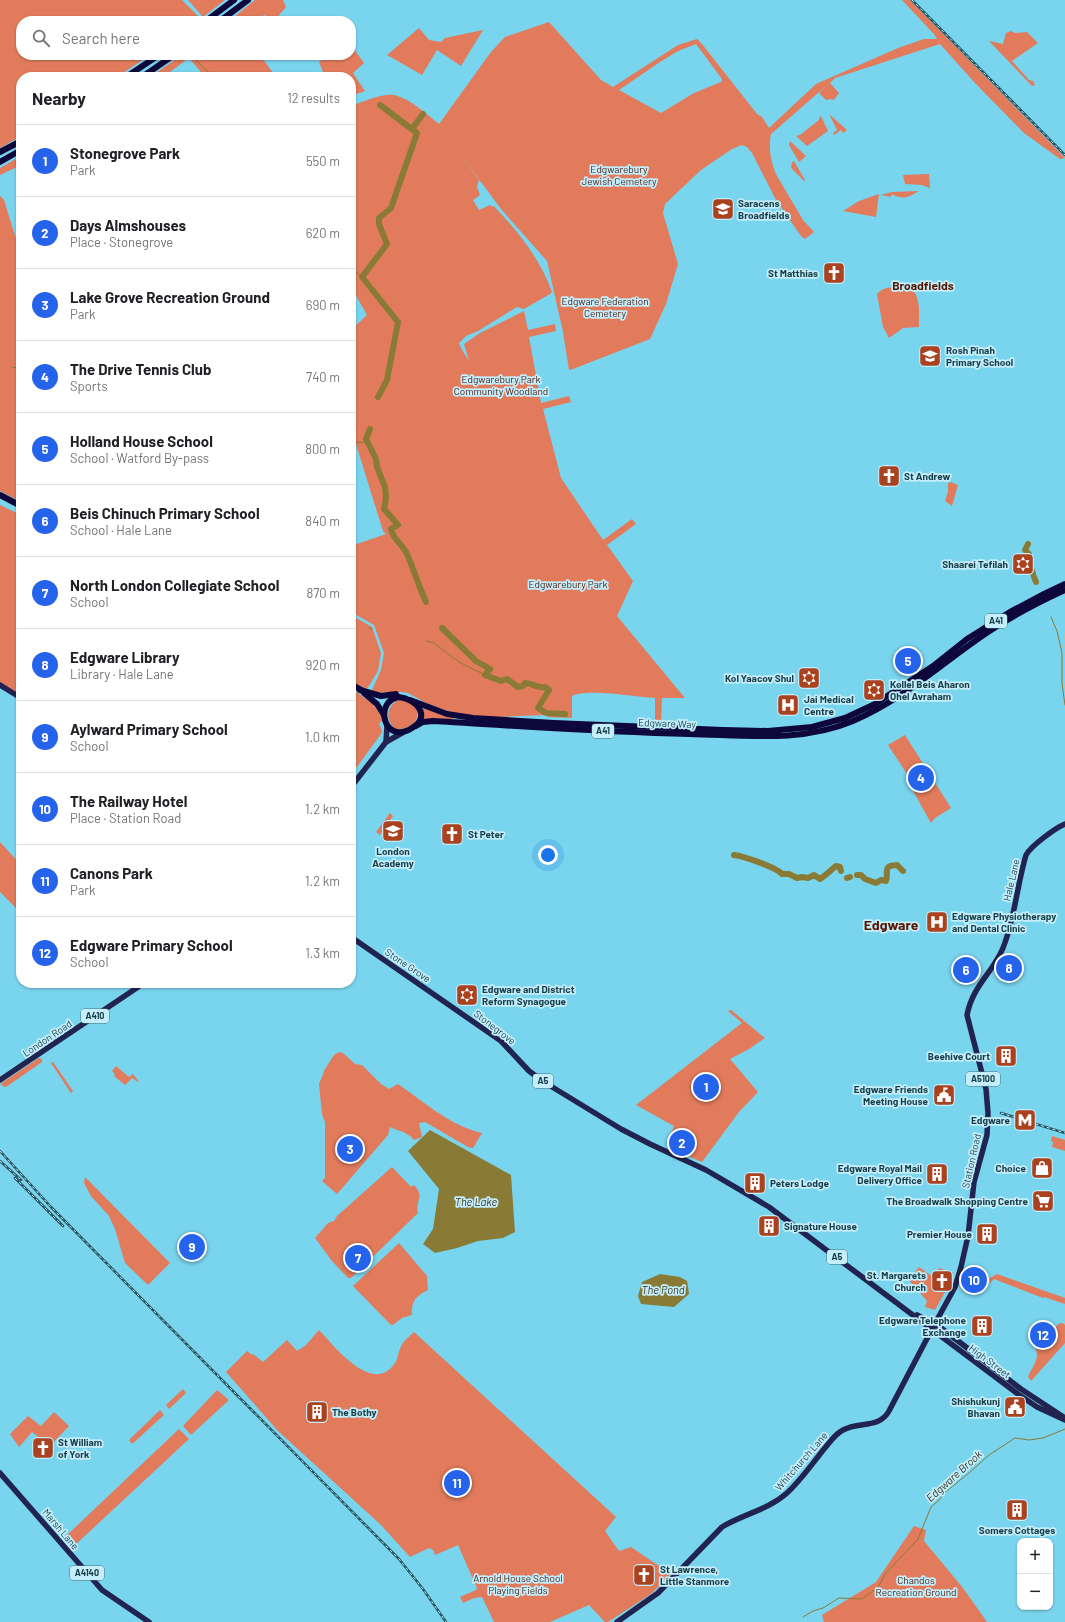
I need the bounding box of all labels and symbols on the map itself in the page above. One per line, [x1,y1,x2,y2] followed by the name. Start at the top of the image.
[581,163,657,187] park label: Edgwarebury Jewish Cemetery
[710,196,736,222] school or university icon: Saracens Broadfields
[738,197,789,221] place label: Saracens Broadfields
[821,260,847,286] church icon: St Matthias
[768,267,818,279] place label: St Matthias
[892,278,954,292] district label: Broadfields
[561,295,649,319] park label: Edgware Federation Cemetery
[917,343,943,369] school or university icon: Rosh Pinah Primary School
[946,344,1013,368] place label: Rosh Pinah Primary School
[454,373,548,397] park label: Edgwarebury Park Community Woodland
[876,463,902,489] church icon: St Andrew
[904,470,950,482] place label: St Andrew
[1010,551,1036,577] synagogue icon: Shaarei Tefilah
[942,558,1008,570] place label: Shaarei Tefilah
[529,578,608,590] park label: Edgwarebury Park
[985,614,1007,628] road number: A41
[895,646,921,676] pin: 5
[796,665,822,691] synagogue icon: Kol Yaacov Shul
[725,672,794,684] place label: Kol Yaacov Shul
[861,677,887,703] synagogue icon: Kollel Beis Aharon Ohel Avraham
[890,678,970,702] place label: Kollel Beis Aharon Ohel Avraham
[775,692,801,718] hospital icon: Jai Medical Centre
[804,693,854,717] place label: Jai Medical Centre
[638,716,697,730] street label: Edgware Way
[592,724,614,738] road number: A41
[908,763,934,793] pin: 4
[380,818,406,844] school or university icon: London Academy
[439,821,465,847] church icon: St Peter
[468,828,504,840] place label: St Peter
[372,845,414,869] place label: London Academy
[538,845,558,865] your location
[1000,858,1022,902] street label: Hale Lane
[924,909,950,935] hospital icon: Edgware Physiotherapy and Dental Clinic
[952,910,1056,934] place label: Edgware Physiotherapy and Dental Clinic
[864,916,919,933] district label: Edgware
[383,945,433,985] street label: Stone Grove
[996,953,1022,983] pin: 8
[953,955,979,985] pin: 6
[454,982,480,1008] synagogue icon: Edgware and District Reform Synagogue
[482,983,575,1007] place label: Edgware and District Reform Synagogue
[472,1007,518,1047] street label: Stonegrove
[81,1009,109,1023] road number: A410
[20,1017,74,1059] street label: London Road
[993,1043,1019,1069] building icon: Beehive Court
[928,1050,990,1062] place label: Beehive Court
[693,1072,719,1102] pin: 1
[966,1072,1000,1086] road number: A5100
[533,1074,553,1088] road number: A5
[931,1082,957,1108] public building icon: Edgware Friends Meeting House
[854,1083,929,1107] place label: Edgware Friends Meeting House
[1012,1107,1038,1133] metro station icon: Edgware
[971,1114,1011,1126] place label: Edgware
[669,1128,695,1158] pin: 2
[959,1133,983,1189] street label: Station Road
[337,1134,363,1164] pin: 3
[1029,1155,1055,1181] shop icon: Choice
[924,1161,950,1187] building icon: Edgware Royal Mail Delivery Office
[838,1162,923,1186] place label: Edgware Royal Mail Delivery Office
[996,1162,1027,1174] place label: Choice
[742,1170,768,1196] building icon: Peters Lodge
[770,1177,829,1189] place label: Peters Lodge
[1030,1188,1056,1214] supermarket icon: The Broadwalk Shopping Centre
[455,1195,497,1208] water label: The Lake
[886,1195,1029,1207] place label: The Broadwalk Shopping Centre
[756,1213,782,1239] building icon: Signature House
[784,1220,857,1232] place label: Signature House
[974,1221,1000,1247] building icon: Premier House
[907,1228,973,1240] place label: Premier House
[179,1232,205,1262] pin: 9
[345,1243,371,1273] pin: 7
[827,1250,847,1264] road number: A5
[961,1265,987,1295] pin: 10
[929,1268,955,1294] church icon: St. Margarets Church
[867,1269,926,1293] place label: St. Margarets Church
[642,1283,685,1296] water label: The Pond
[969,1313,995,1339] building icon: Edgware Telephone Exchange
[879,1314,967,1338] place label: Edgware Telephone Exchange
[1030,1320,1056,1350] pin: 12
[967,1341,1014,1381] street label: High Street
[1002,1394,1028,1420] public building icon: Shishukunj Bhavan
[951,1395,1000,1419] place label: Shishukunj Bhavan
[304,1399,330,1425] building icon: The Bothy
[332,1406,376,1418] place label: The Bothy
[772,1429,830,1493] street label: Whitchurch Lane
[30,1435,56,1461] church icon: St William of York
[58,1436,102,1460] place label: St William of York
[923,1447,985,1504] water label: Edgware Brook
[444,1468,470,1498] pin: 11
[1004,1497,1030,1523] building icon: Somers Cottages
[40,1506,82,1552] street label: Marsh Lane
[979,1524,1055,1536] place label: Somers Cottages
[631,1562,657,1588] church icon: St Lawrence, Little Stanmore
[660,1563,730,1587] place label: St Lawrence, Little Stanmore
[70,1566,104,1580] road number: A4140
[473,1572,563,1596] park label: Arnold House School Playing Fields
[876,1574,956,1598] park label: Chandos Recreation Ground

